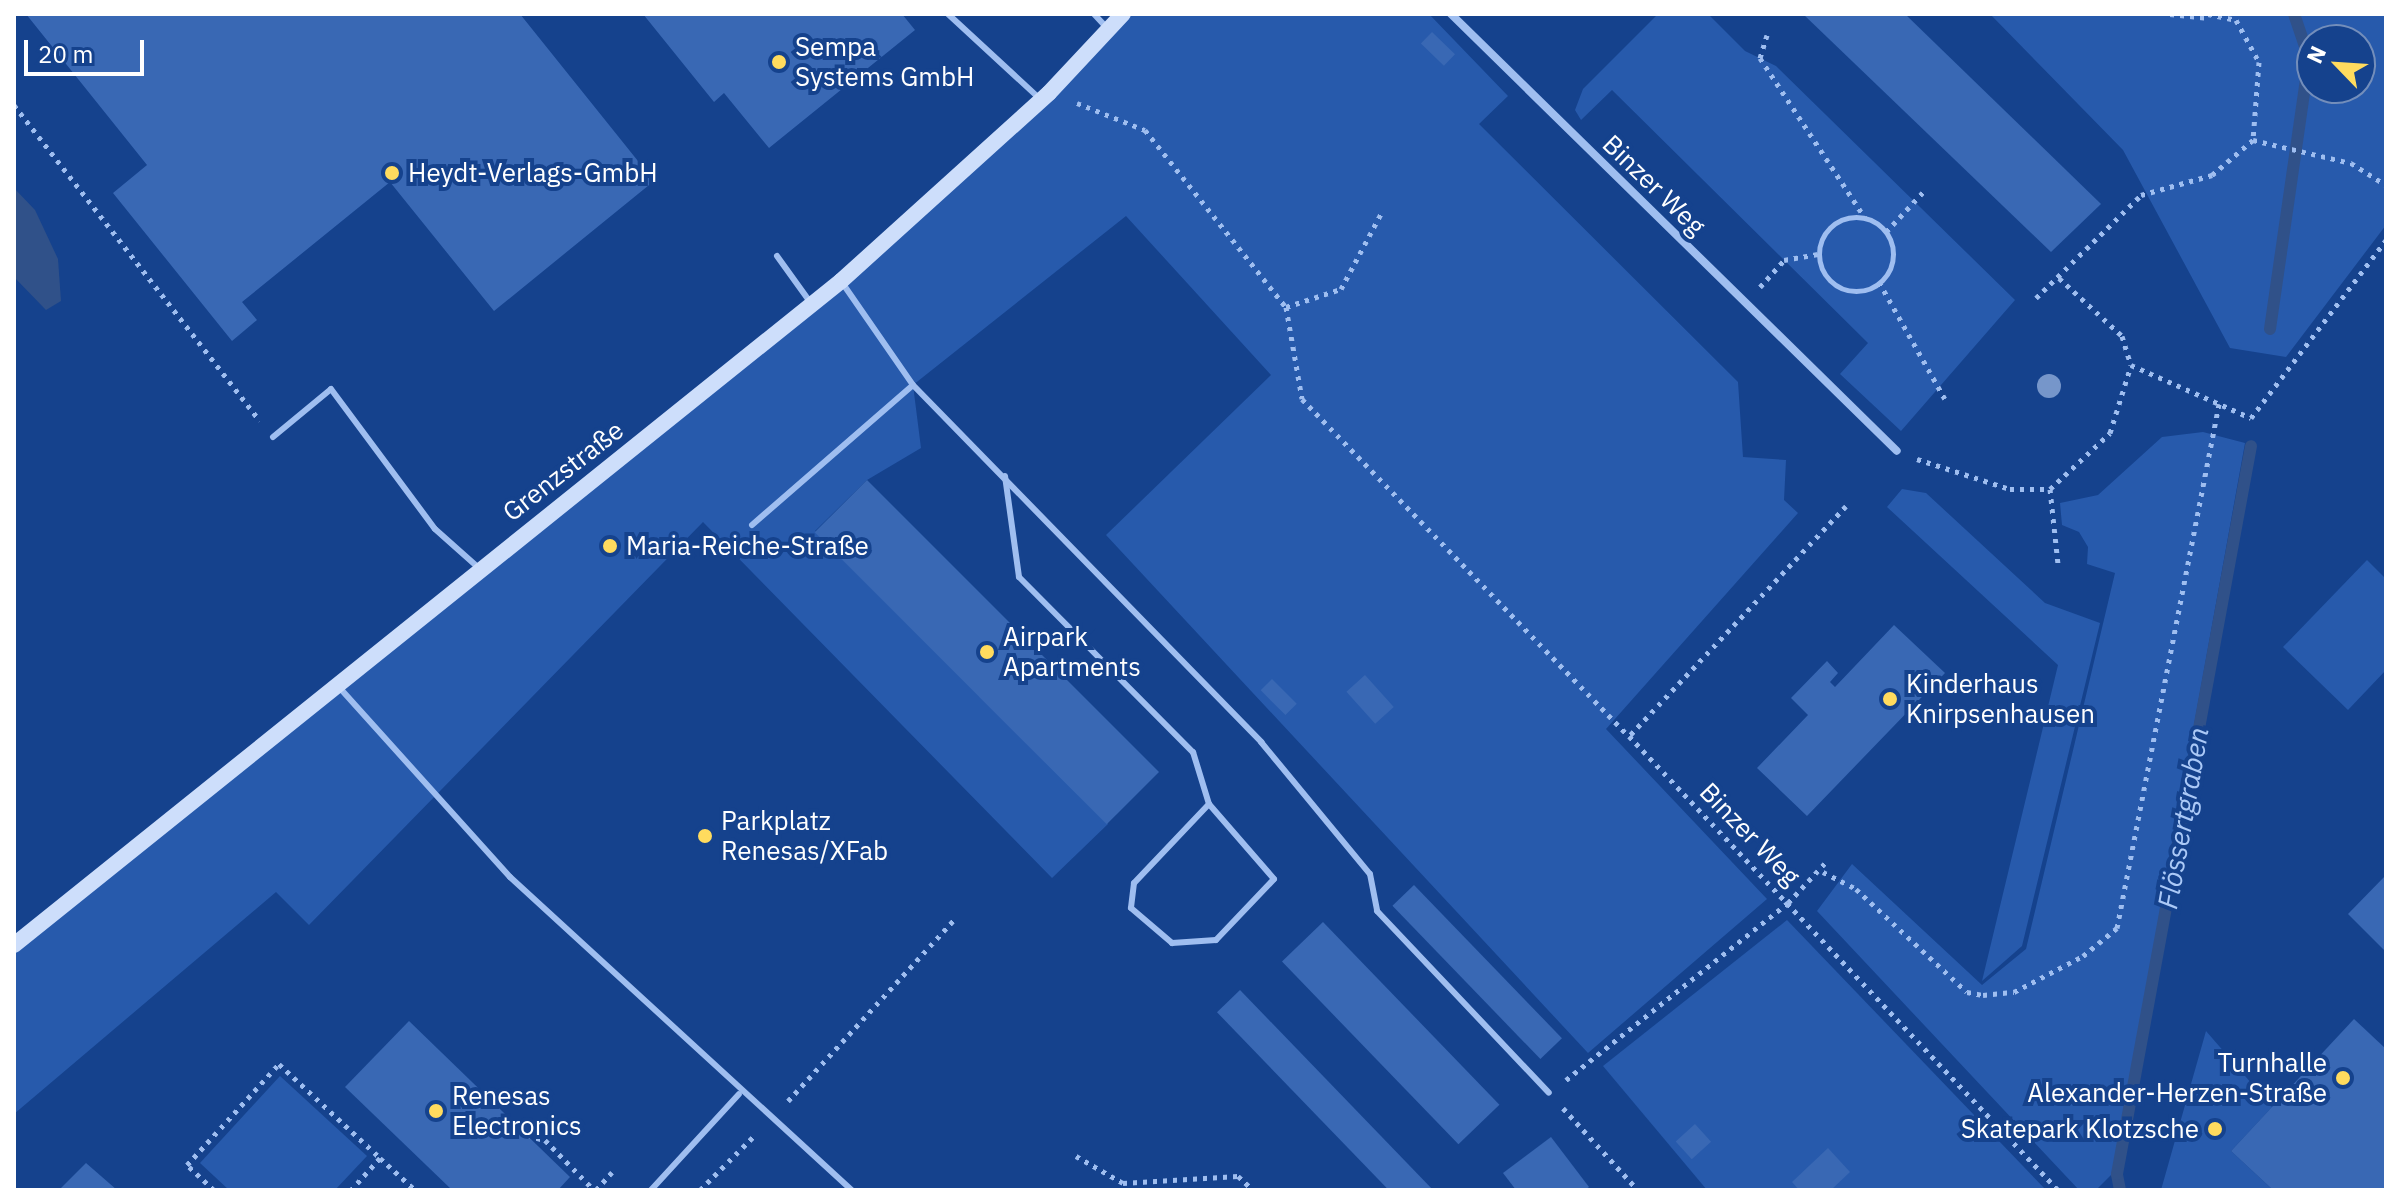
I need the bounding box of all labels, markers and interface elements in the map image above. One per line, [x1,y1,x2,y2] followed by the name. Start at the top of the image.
[28,24,148,74] scale bar
[2296,24,2376,104] north arrow
[795,31,974,92] place label: Sempa Systems GmbH
[38,38,93,70] text: 20 m
[2299,41,2332,68] text: N
[770,53,788,71] marker: Sempa Systems GmbH
[1596,128,1712,242] street label: Binzer Weg
[408,157,658,189] place label: Heydt-Verlags-GmbH
[383,164,401,182] marker: Heydt-Verlags-GmbH
[496,414,630,528] street label: Grenzstraße
[626,530,869,562] place label: Maria-Reiche-Straße
[601,537,619,555] marker: Maria-Reiche-Straße
[1003,621,1141,682] place label: Airpark Apartments
[978,643,996,661] marker: Airpark Apartments
[1906,668,2095,730] place label: Kinderhaus Knirpsenhausen
[1881,690,1899,708] marker: Kinderhaus Knirpsenhausen
[2150,724,2216,912] water label: Flössertgraben
[1693,776,1807,892] street label: Binzer Weg
[721,805,888,866] place label: Parkplatz Renesas/XFab
[696,827,714,845] marker: Parkplatz Renesas/XFab
[2027,1047,2327,1108] place label: Turnhalle Alexander-Herzen-Straße
[2334,1069,2352,1087] marker: Turnhalle Alexander-Herzen-Straße
[452,1080,582,1142] place label: Renesas Electronics
[427,1102,445,1120] marker: Renesas Electronics
[1961,1113,2199,1145] place label: Skatepark Klotzsche
[2206,1120,2224,1138] marker: Skatepark Klotzsche

